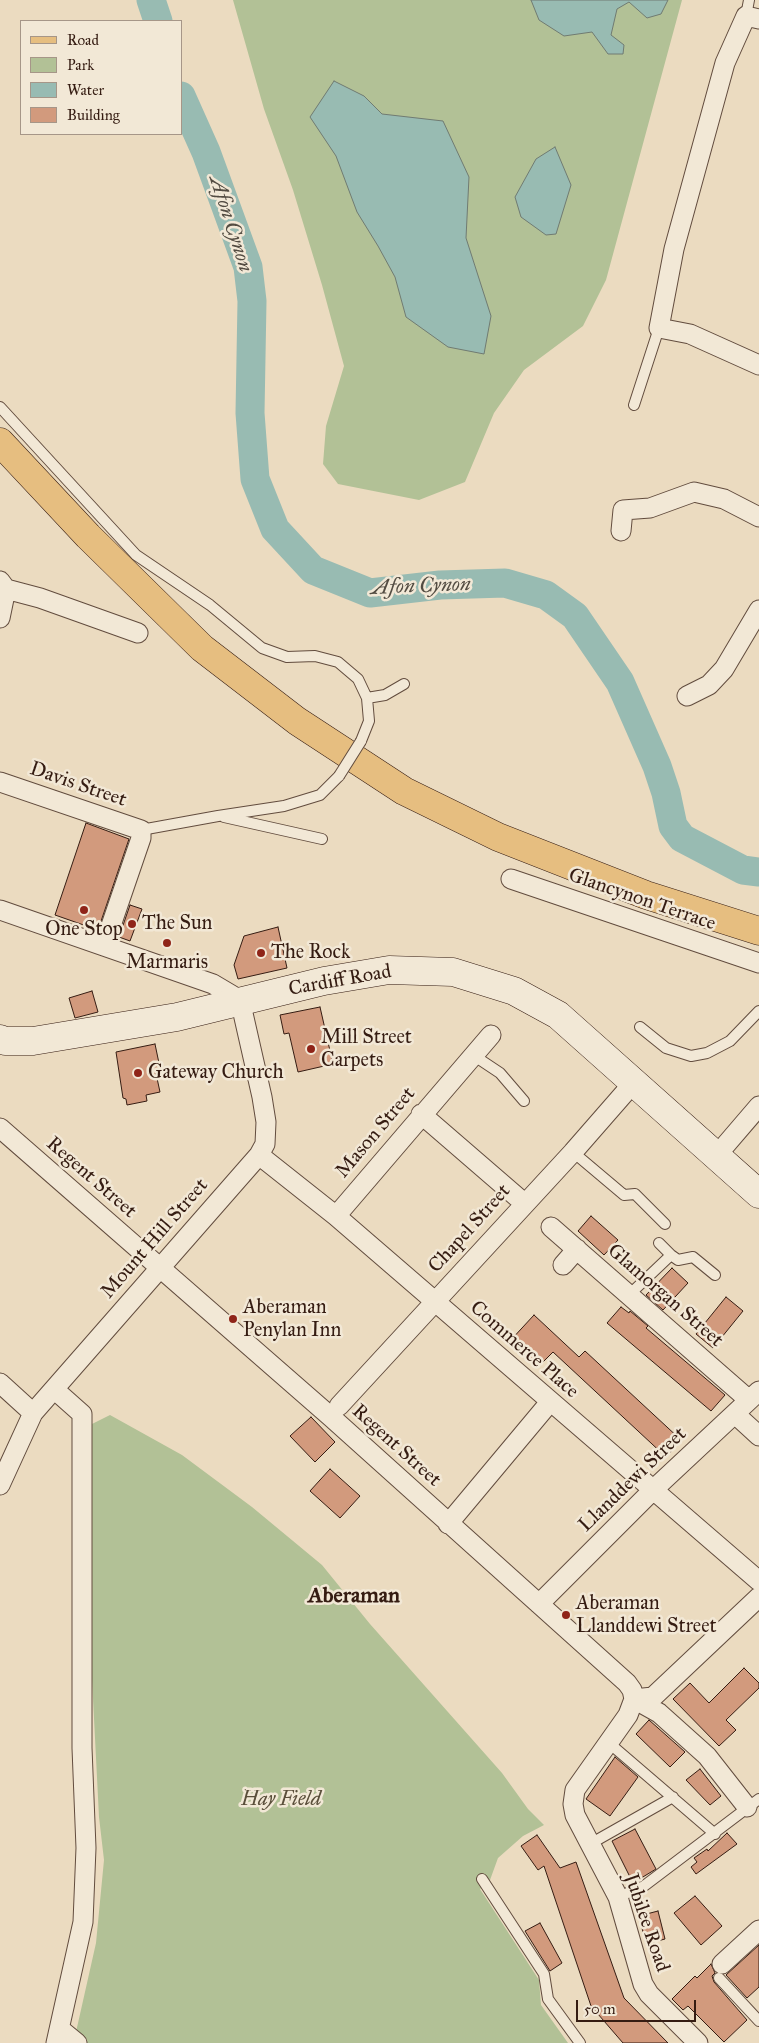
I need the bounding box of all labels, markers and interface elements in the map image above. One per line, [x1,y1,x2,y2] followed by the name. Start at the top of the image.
[20,20,182,135] legend
[67,31,99,49] text: Road
[67,56,94,74] text: Park
[67,81,104,99] text: Water
[67,106,120,124] text: Building
[203,173,257,275] water label: Afon Cynon
[371,573,471,601] water label: Afon Cynon
[27,757,129,813] street label: Davis Street
[565,864,719,936] street label: Glancynon Terrace
[78,904,90,916] marker: One Stop
[142,912,212,936] place label: The Sun
[45,918,123,942] place label: One Stop
[126,918,138,930] marker: The Sun
[161,937,173,949] marker: Marmaris
[271,941,350,965] place label: The Rock
[255,947,267,959] marker: The Rock
[126,951,208,975] place label: Marmaris
[287,960,393,1002] street label: Cardiff Road
[321,1026,412,1073] place label: Mill Street Carpets
[305,1043,317,1055] marker: Mill Street Carpets
[148,1061,284,1085] place label: Gateway Church
[132,1067,144,1079] marker: Gateway Church
[331,1083,421,1183] street label: Mason Street
[41,1132,141,1224] street label: Regent Street
[96,1174,214,1304] street label: Mount Hill Street
[424,1180,516,1278] street label: Chapel Street
[602,1239,728,1353] street label: Glamorgan Street
[243,1296,341,1343] place label: Aberaman Penylan Inn
[465,1296,583,1404] street label: Commerce Place
[227,1313,239,1325] marker: Aberaman Penylan Inn
[346,1400,446,1492] street label: Regent Street
[574,1423,692,1537] street label: Llanddewi Street
[308,1584,400,1610] district label: Aberaman
[576,1592,717,1639] place label: Aberaman Llanddewi Street
[560,1609,572,1621] marker: Aberaman Llanddewi Street
[241,1788,321,1812] park label: Hay Field
[618,1871,674,1975] street label: Jubilee Road
[579,1990,699,2022] scale bar
[584,2000,616,2018] text: 50 m

